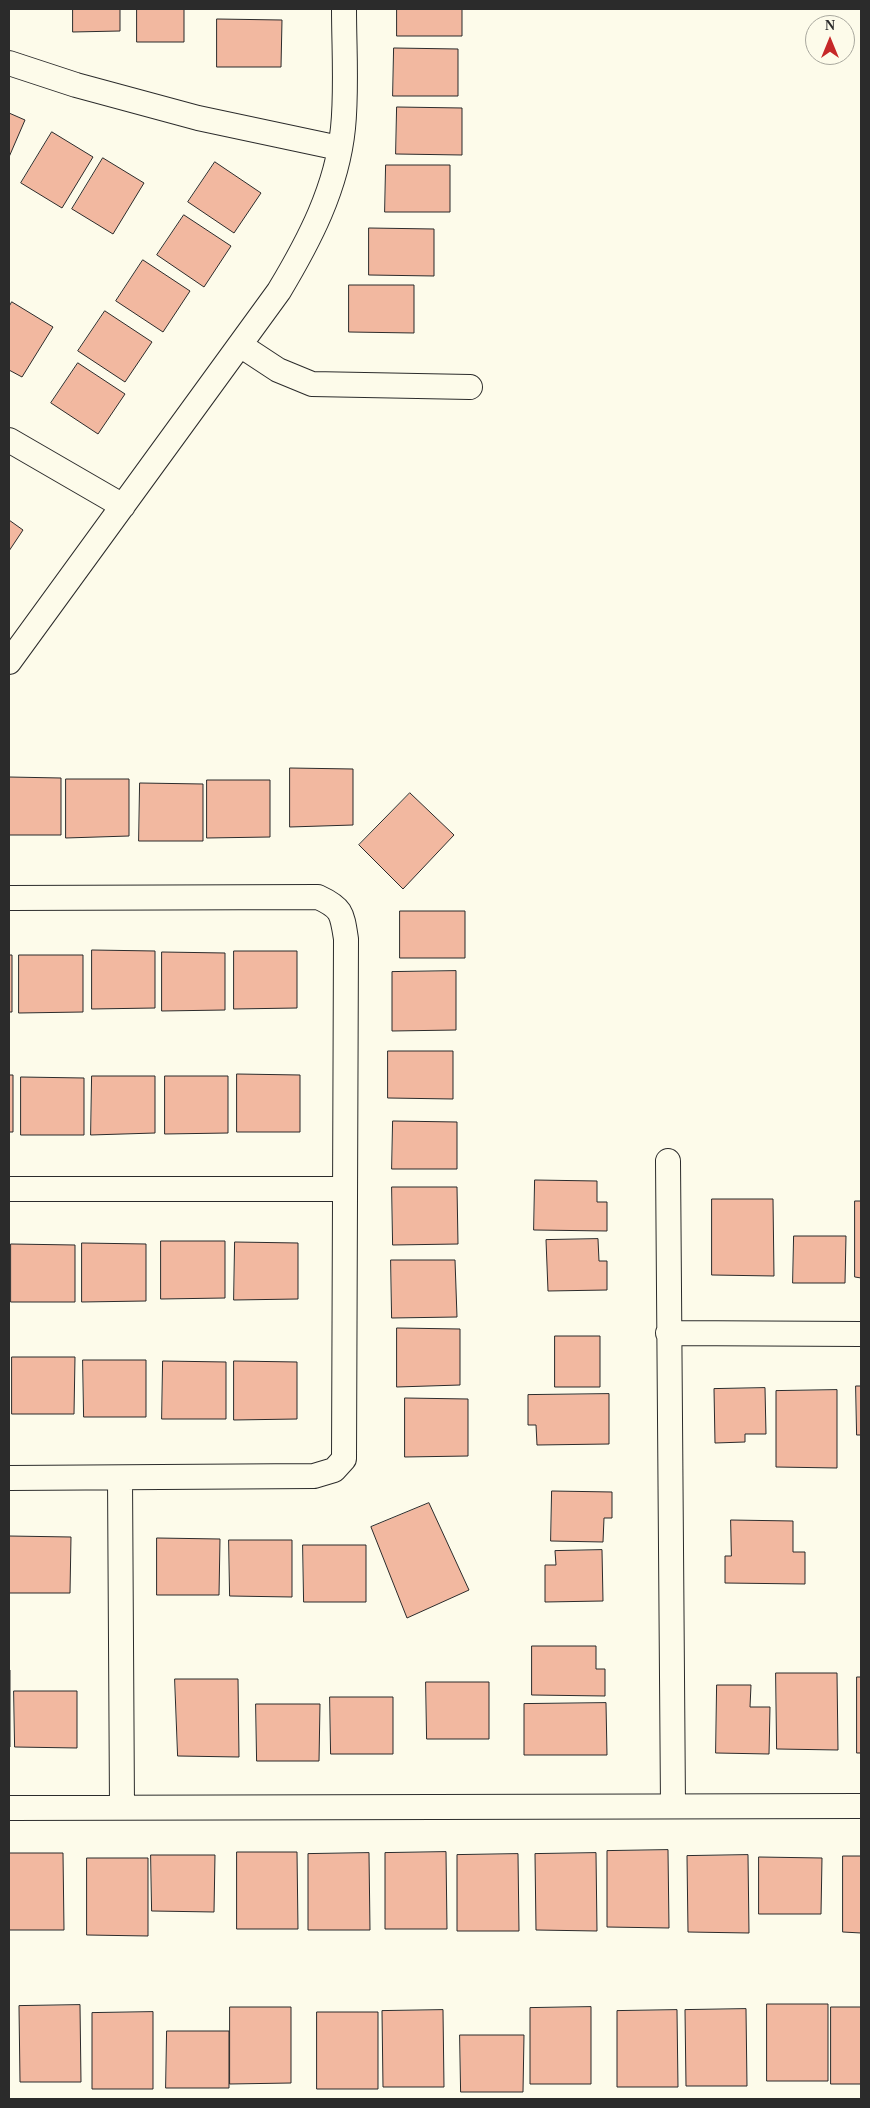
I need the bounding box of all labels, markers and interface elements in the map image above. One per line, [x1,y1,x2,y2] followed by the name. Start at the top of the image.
[805,15,855,65] north arrow
[825,18,835,33] text: N

